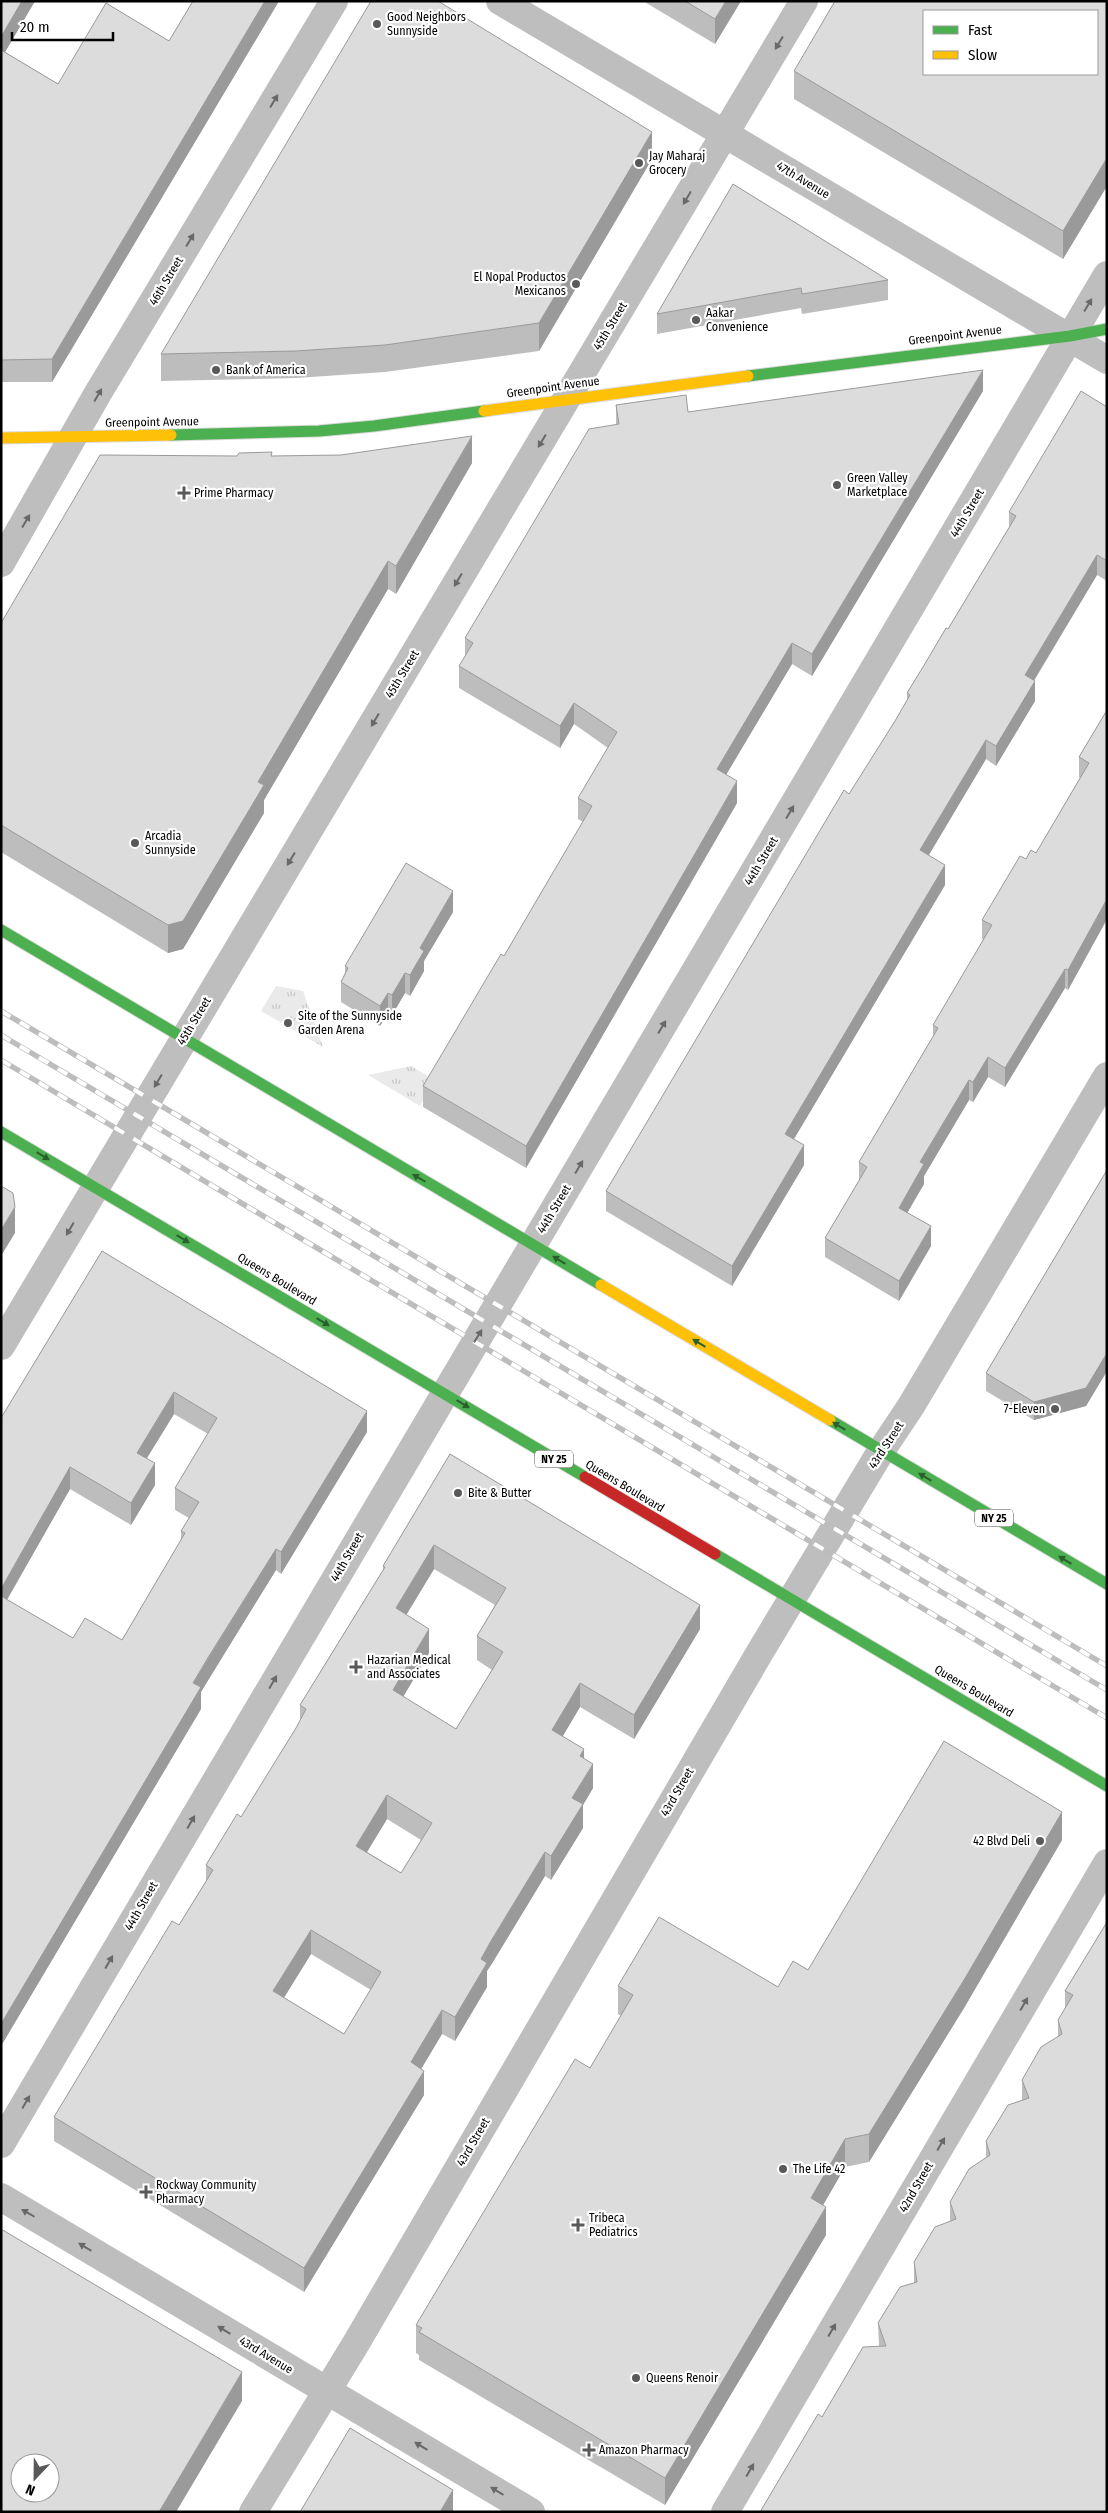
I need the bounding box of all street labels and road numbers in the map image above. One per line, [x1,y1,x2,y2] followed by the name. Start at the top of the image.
[774,159,832,201] street label: 47th Avenue
[146,254,186,308] street label: 46th Street
[590,299,630,353] street label: 45th Street
[908,322,1002,348] street label: Greenpoint Avenue
[506,374,600,400] street label: Greenpoint Avenue
[105,414,199,430] street label: Greenpoint Avenue
[947,486,987,540] street label: 44th Street
[382,647,422,701] street label: 45th Street
[741,834,781,888] street label: 44th Street
[174,994,214,1048] street label: 45th Street
[534,1182,574,1236] street label: 44th Street
[235,1250,319,1308] street label: Queens Boulevard
[866,1419,907,1471] street label: 43rd Street
[535,1450,573,1468] road number: NY 25
[583,1457,667,1515] street label: Queens Boulevard
[975,1510,1013,1526] road number: NY 25
[327,1530,367,1584] street label: 44th Street
[932,1662,1016,1720] street label: Queens Boulevard
[658,1765,697,1819] street label: 43rd Street
[121,1879,161,1933] street label: 44th Street
[454,2115,493,2169] street label: 43rd Street
[896,2159,936,2215] street label: 42nd Street
[237,2333,295,2377] street label: 43rd Avenue

